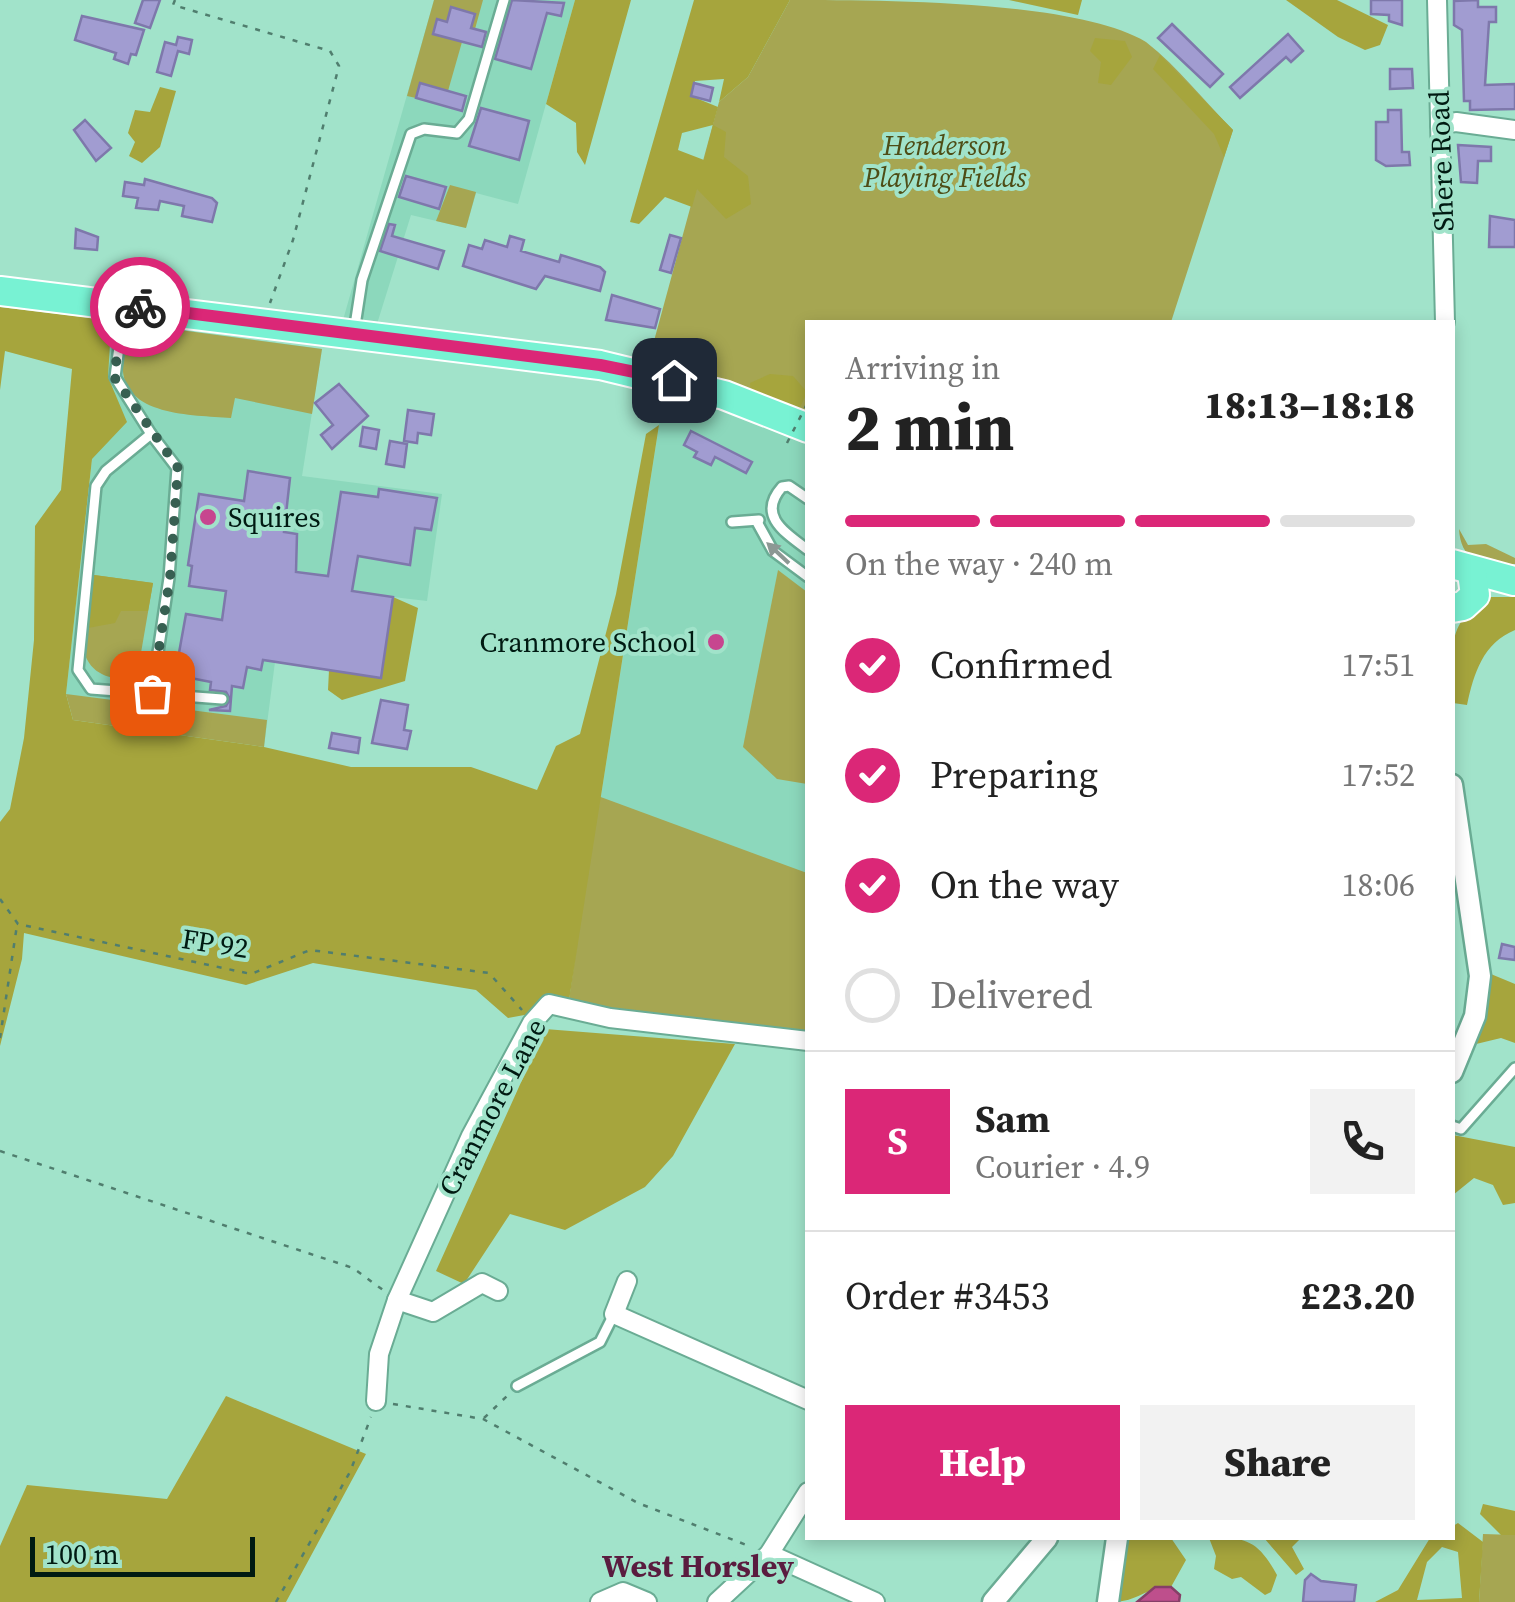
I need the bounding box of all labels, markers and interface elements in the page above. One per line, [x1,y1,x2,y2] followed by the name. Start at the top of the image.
[1420,90,1462,232] street label: Shere Road
[863,126,1027,196] park label: Henderson Playing Fields
[90,257,190,357] courier
[113,280,168,335] icon: bike
[632,338,717,423] pin
[845,346,1000,390] text: Arriving in
[647,353,702,408] icon: home
[1204,379,1415,431] text: 18:13–18:18
[845,383,1015,472] text: 2 min
[228,498,321,536] place label: Squires
[197,506,219,528] marker: Squires
[767,542,791,565] one-way arrow
[845,542,1113,586] text: On the way · 240 m
[479,623,696,661] place label: Cranmore School
[705,631,727,653] marker: Cranmore School
[845,638,900,693] icon: check
[930,639,1112,691] text: Confirmed
[1341,643,1415,687] text: 17:51
[110,651,195,736] pin
[125,666,180,721] icon: bag
[845,748,900,803] icon: check
[930,749,1098,801] text: Preparing
[1341,753,1415,797] text: 17:52
[845,858,900,913] icon: check
[930,859,1119,911] text: On the way
[1341,863,1415,907] text: 18:06
[179,919,251,967] street label: FP 92
[930,969,1093,1021] text: Delivered
[429,1012,555,1202] street label: Cranmore Lane
[1310,1089,1415,1194] button: phone
[975,1093,1050,1145] text: Sam
[887,1115,908,1167] text: S
[975,1145,1150,1189] text: Courier · 4.9
[845,1270,1049,1322] text: Order #3453
[1301,1270,1415,1322] text: £23.20
[845,1405,1120,1520] button: Help
[1140,1405,1415,1520] button: Share
[30,1532,255,1576] scale bar
[45,1535,119,1573] text: 100 m
[602,1544,794,1588] district label: West Horsley

